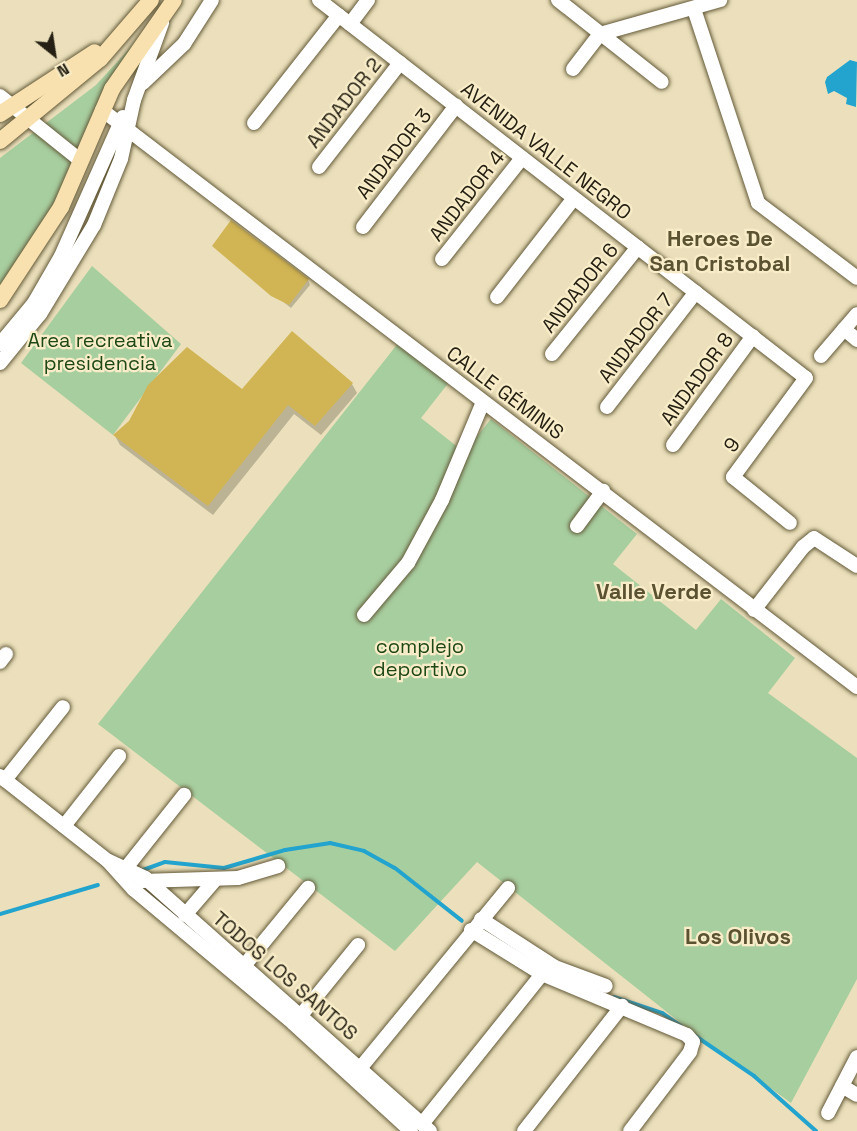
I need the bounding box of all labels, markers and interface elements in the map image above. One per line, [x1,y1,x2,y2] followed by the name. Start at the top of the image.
[24,24,84,84] north arrow
[301,53,387,153] street label: ANDADOR 2
[53,58,73,82] text: N
[456,77,636,225] street label: AVENIDA VALLE NEGRO
[351,104,437,204] street label: ANDADOR 3
[424,146,510,246] street label: ANDADOR 4
[650,225,790,276] district label: Heroes De San Cristobal
[537,238,623,338] street label: ANDADOR 6
[594,288,678,388] street label: ANDADOR 7
[27,328,173,375] park label: Area recreativa presidencia
[655,328,739,430] street label: ANDADOR 8
[442,341,568,445] street label: CALLE GÉMINIS
[719,433,745,457] street label: 9
[596,579,712,605] district label: Valle Verde
[373,635,467,682] park label: complejo deportivo
[208,907,362,1045] street label: TODOS LOS SANTOS
[685,924,791,950] district label: Los Olivos

